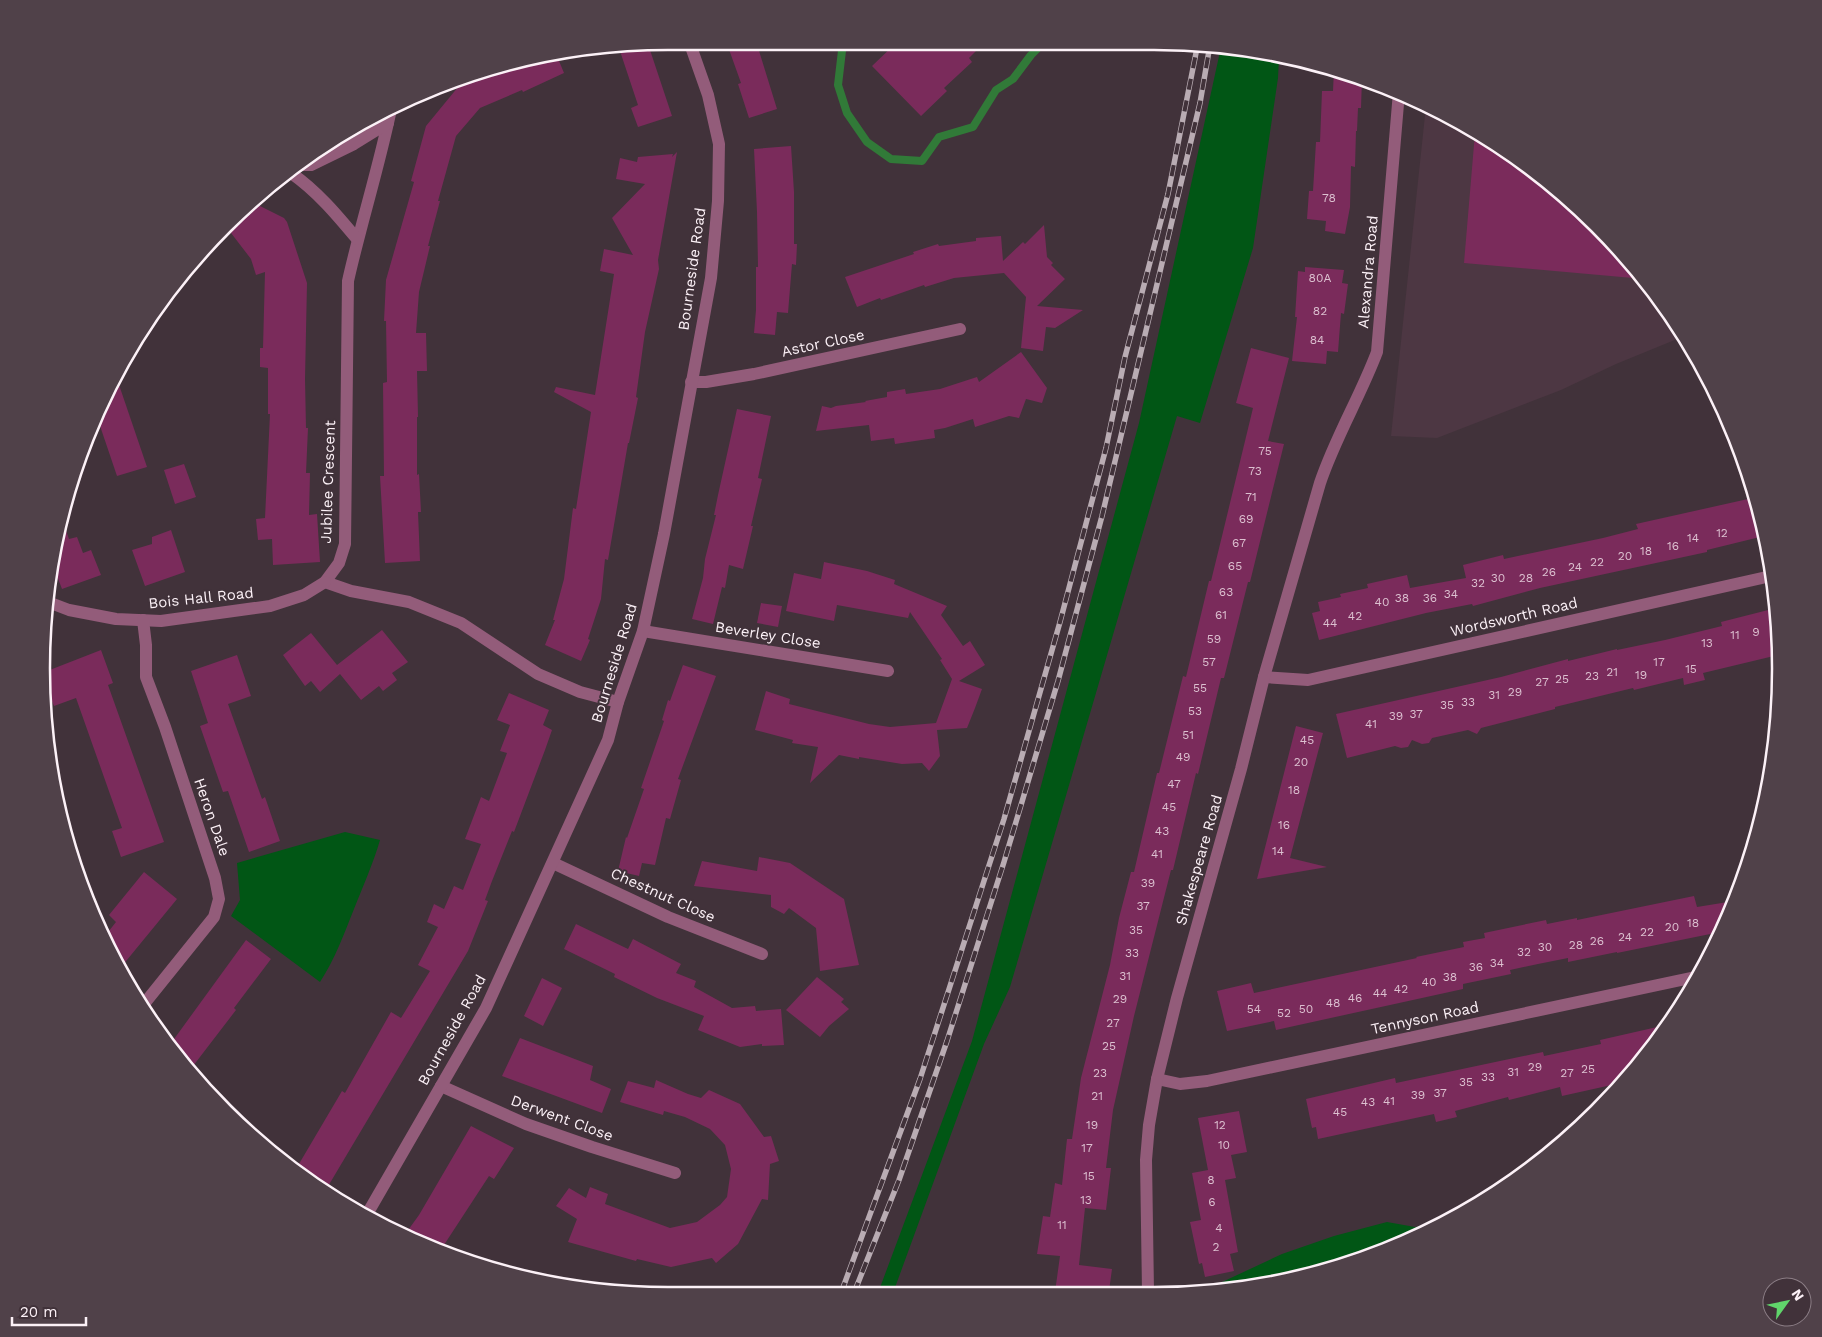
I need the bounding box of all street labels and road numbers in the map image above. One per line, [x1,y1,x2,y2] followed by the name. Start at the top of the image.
[674,206,710,332] street label: Bourneside Road
[1354,215,1382,329] street label: Alexandra Road
[780,325,866,361] street label: Astor Close
[317,419,339,544] street label: Jubilee Crescent
[148,584,254,612] street label: Bois Hall Road
[1449,594,1579,640] street label: Wordsworth Road
[587,601,641,725] street label: Bourneside Road
[714,618,822,652] street label: Beverley Close
[190,776,234,858] street label: Heron Dale
[1172,793,1226,927] street label: Shakespeare Road
[608,864,718,926] street label: Chestnut Close
[414,971,490,1089] street label: Bourneside Road
[1369,998,1481,1038] street label: Tennyson Road
[508,1091,616,1145] street label: Derwent Close

